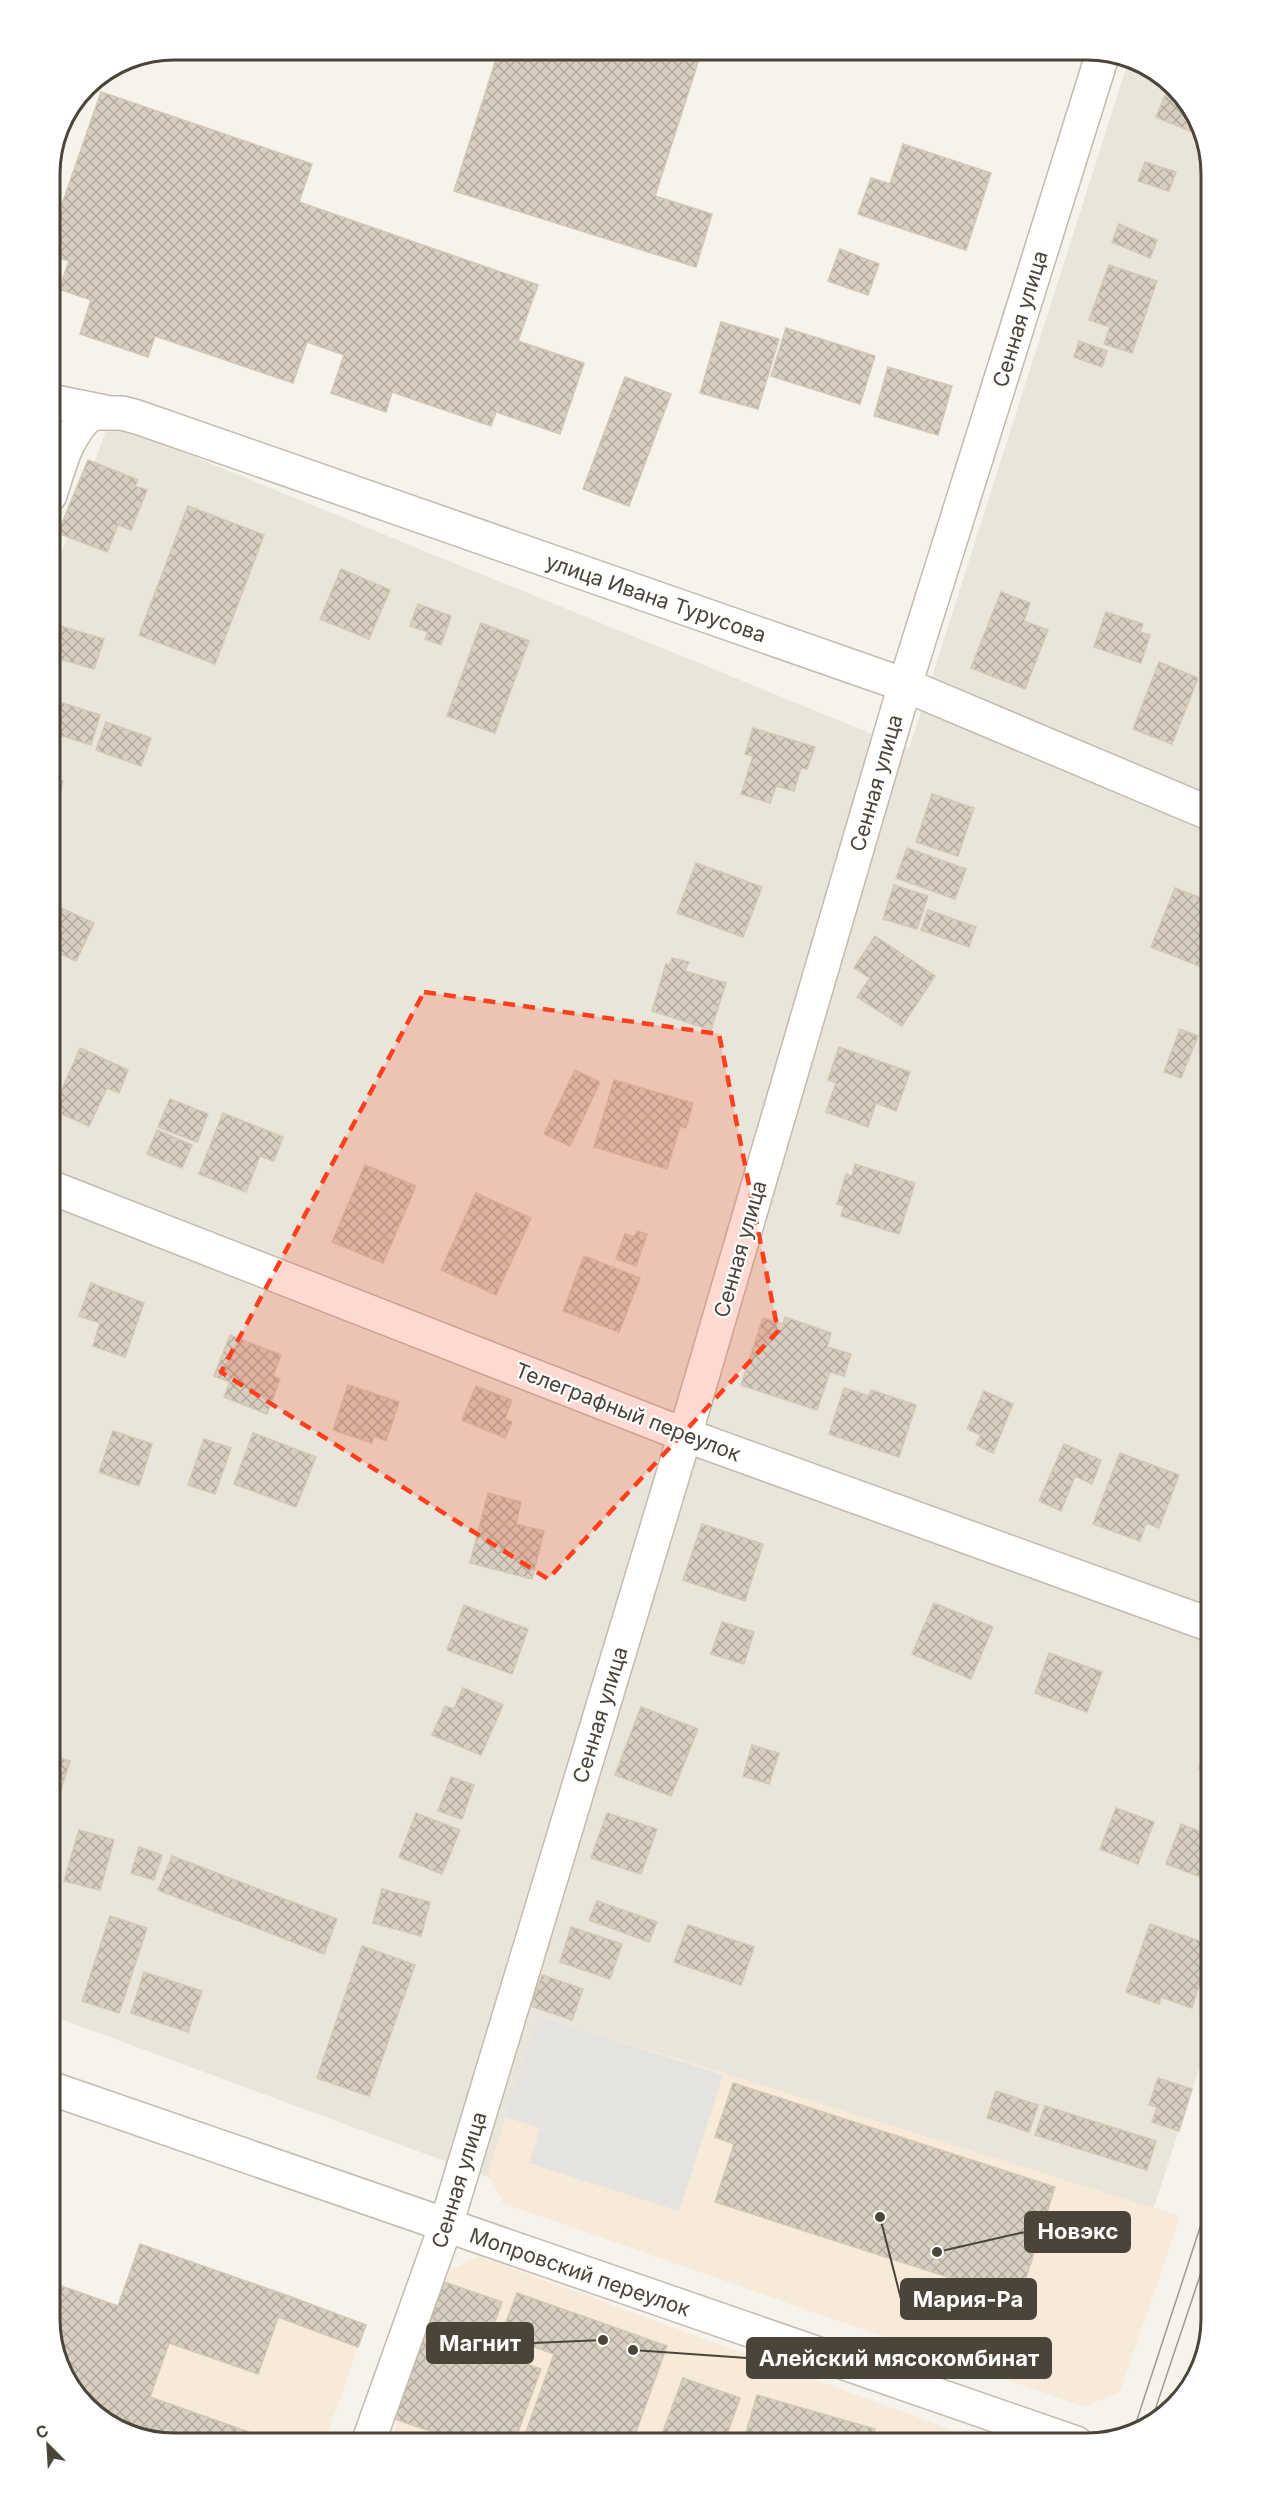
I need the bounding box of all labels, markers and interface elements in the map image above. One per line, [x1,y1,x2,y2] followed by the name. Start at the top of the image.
[987,248,1053,390] street label: Сенная улица
[543,549,769,647] street label: улица Ивана Турусова
[844,712,908,854] street label: Сенная улица
[708,1178,772,1320] street label: Сенная улица
[512,1357,745,1467] street label: Телеграфный переулок
[567,1644,633,1786] street label: Сенная улица
[426,2109,492,2251] street label: Сенная улица
[1025,2212,1130,2252] callout: Новэкс
[1038,2218,1118,2244] text: Новэкс
[466,2222,694,2322] street label: Мопровский переулок
[901,2279,1036,2319] callout: Мария-Ра
[913,2286,1023,2312] text: Мария-Ра
[427,2323,533,2363] callout: Магнит
[439,2330,521,2356] text: Магнит
[747,2338,1051,2378] callout: Алейский мясокомбинат
[759,2345,1039,2371] text: Алейский мясокомбинат
[18,2415,78,2475] north arrow
[32,2420,52,2443] text: С

